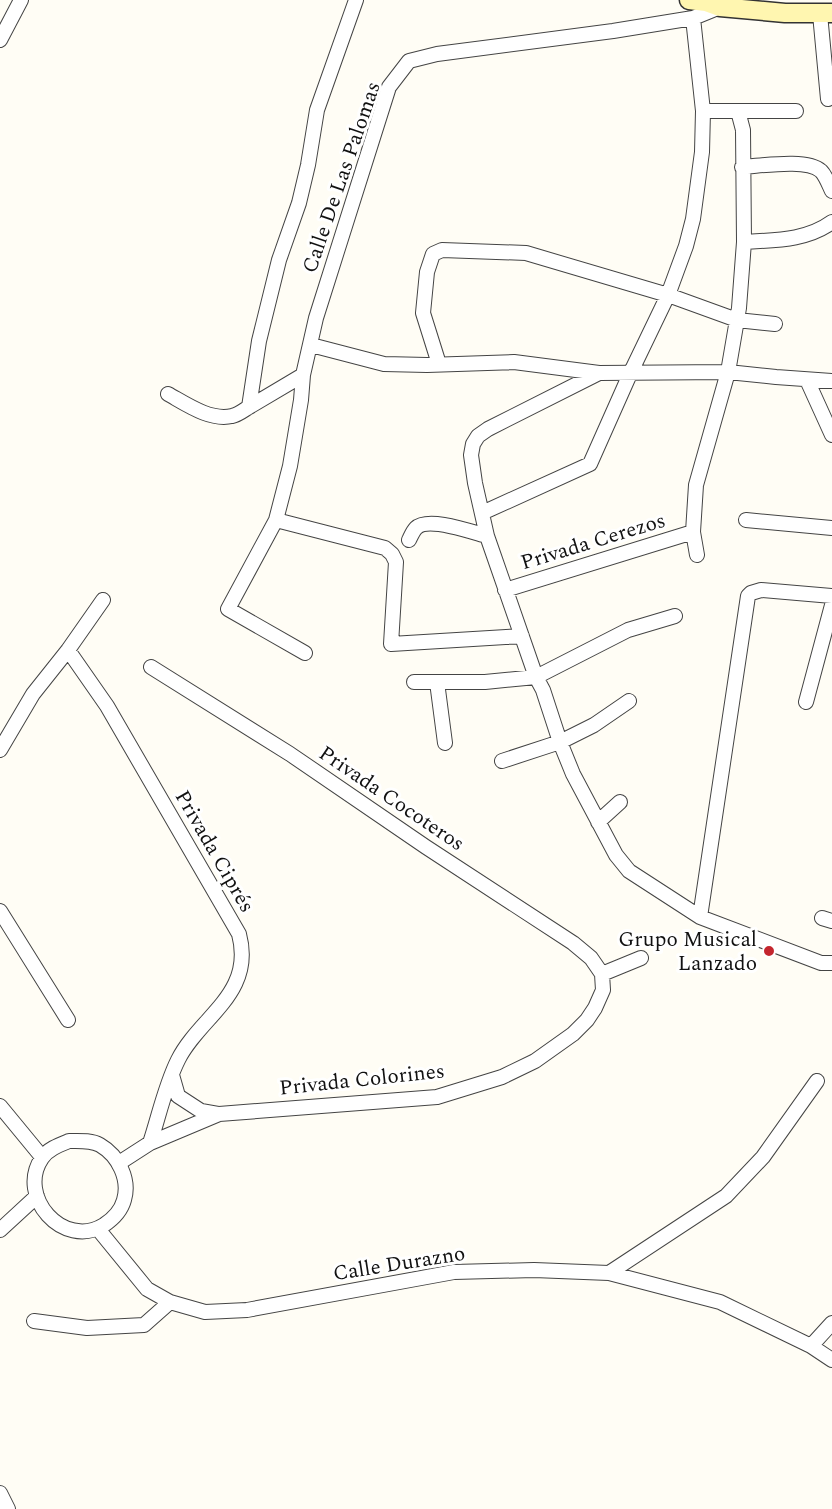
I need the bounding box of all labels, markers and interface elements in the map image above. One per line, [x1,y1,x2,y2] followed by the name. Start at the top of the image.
[294,77,390,277] street label: Calle De Las Palomas
[517,505,670,579] street label: Privada Cerezos
[312,738,471,860] street label: Privada Cocoteros
[166,784,262,919] street label: Privada Ciprés
[618,924,757,980] place label: Grupo Musical Lanzado
[762,944,776,958] marker: Grupo Musical Lanzado
[278,1055,446,1105] street label: Privada Colorines
[331,1238,468,1290] street label: Calle Durazno

